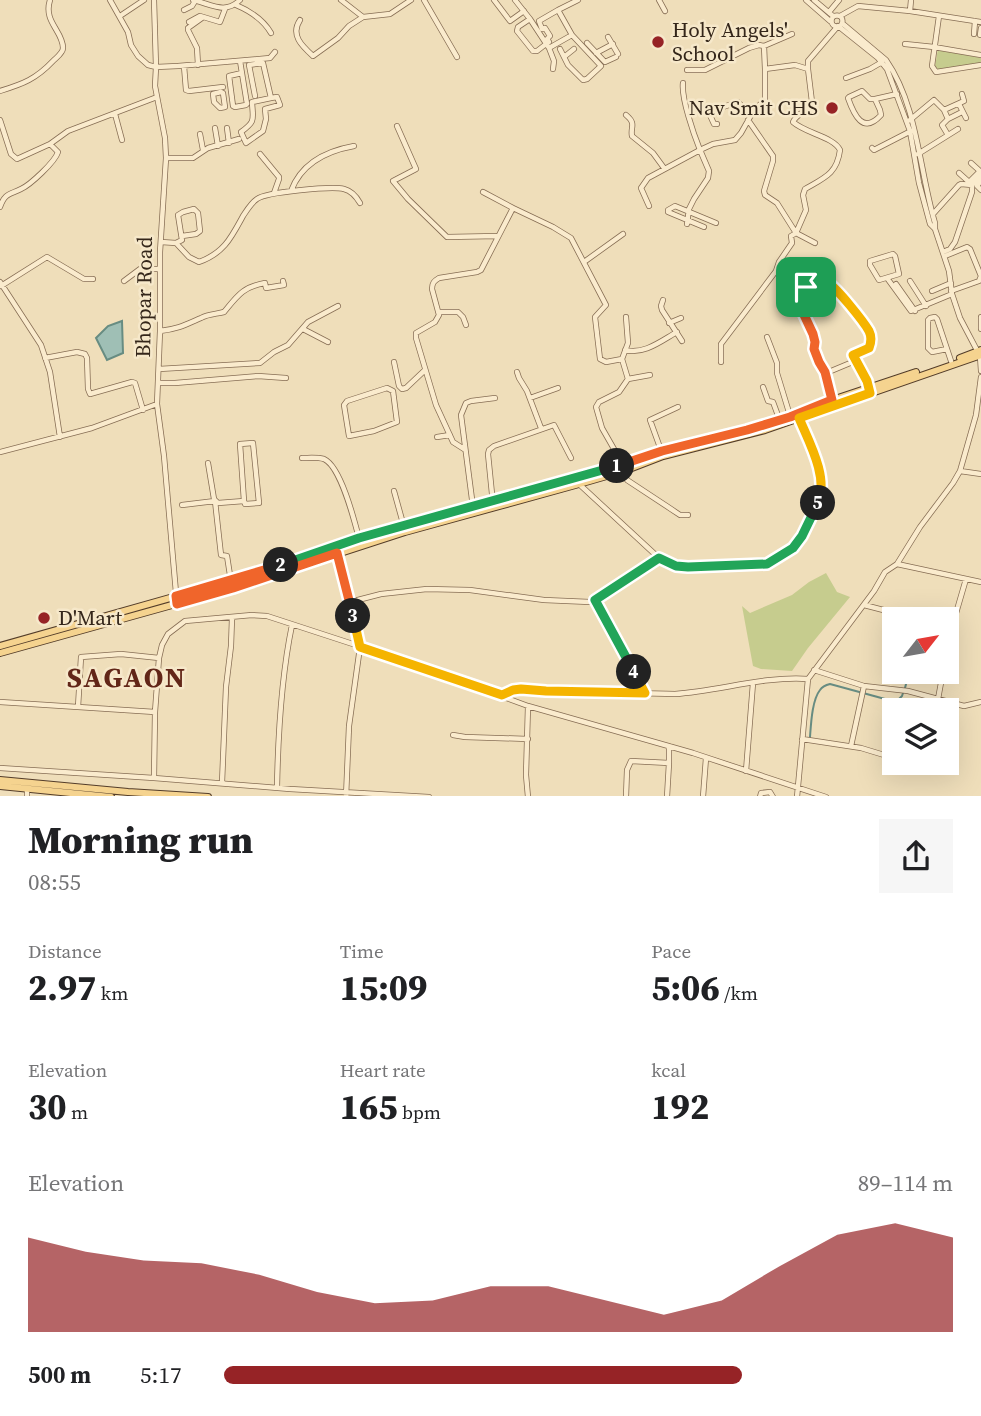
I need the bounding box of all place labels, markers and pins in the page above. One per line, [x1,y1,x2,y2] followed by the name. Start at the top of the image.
[672,15,788,68] place label: Holy Angels' School
[650,34,666,50] marker: Holy Angels' School
[689,93,818,122] place label: Nav Smit CHS
[824,100,840,116] marker: Nav Smit CHS
[776,257,836,317] pin
[600,448,634,484] pin: 1
[800,486,836,520] pin: 5
[264,548,298,582] pin: 2
[336,598,370,634] pin: 3
[58,603,122,632] place label: D'Mart
[36,610,52,626] marker: D'Mart
[616,654,652,690] pin: 4

